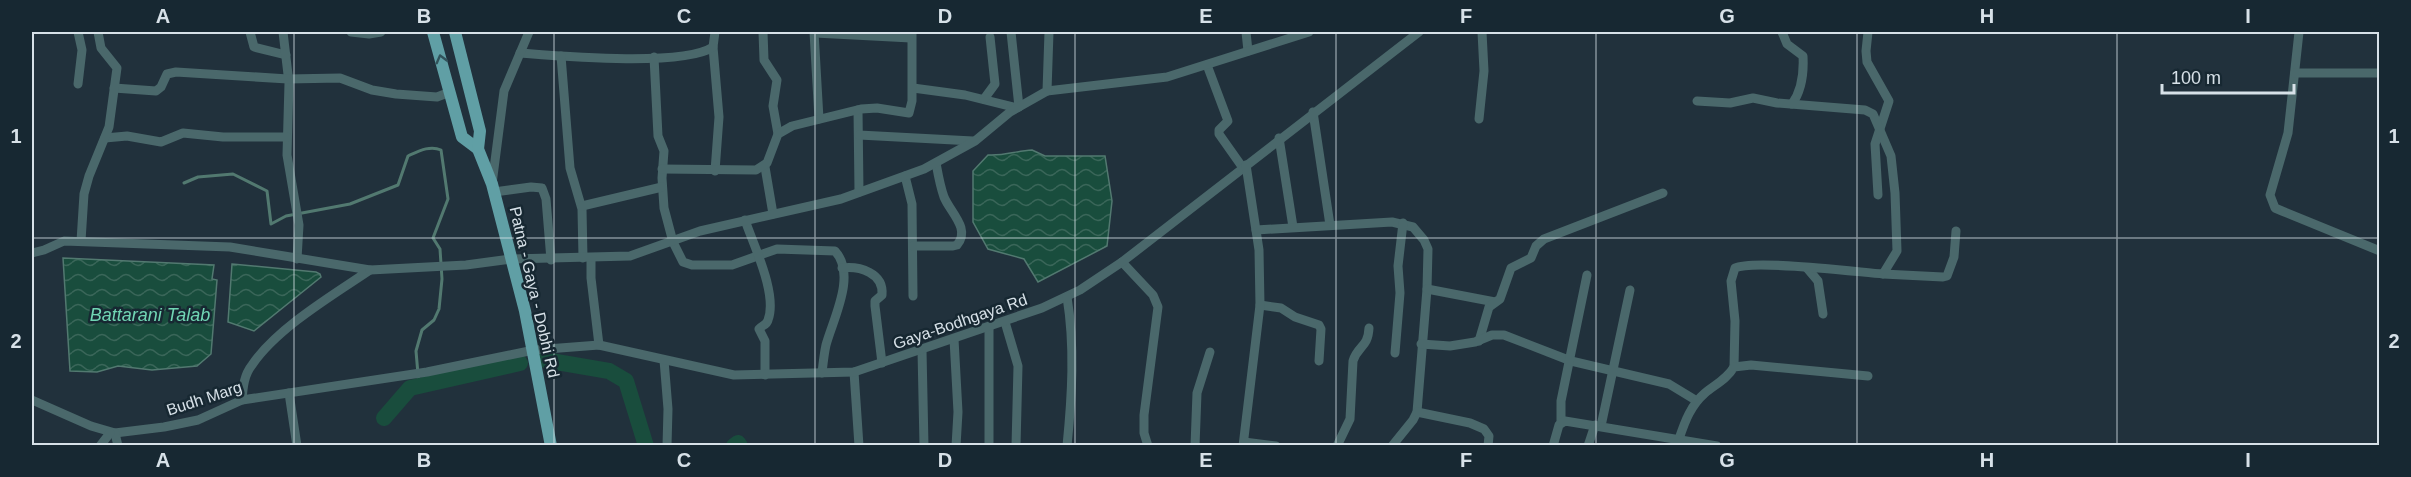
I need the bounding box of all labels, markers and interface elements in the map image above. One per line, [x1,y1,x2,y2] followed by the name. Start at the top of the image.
[156,5,170,27] text: A
[417,5,431,27] text: B
[677,5,691,27] text: C
[938,5,952,27] text: D
[1199,5,1213,27] text: E
[1460,5,1472,27] text: F
[1719,5,1735,27] text: G
[1980,5,1994,27] text: H
[2245,5,2251,27] text: I
[436,54,448,65] one-way arrow
[2162,57,2294,95] scale bar
[2171,68,2221,88] text: 100 m
[10,125,22,147] text: 1
[2388,125,2400,147] text: 1
[507,205,563,379] street label: Patna - Gaya - Dobhi Rd
[891,291,1029,352] street label: Gaya-Bodhgaya Rd
[90,305,210,325] water label: Battarani Talab
[10,330,22,352] text: 2
[2388,330,2400,352] text: 2
[164,378,244,419] street label: Budh Marg
[156,449,170,471] text: A
[417,449,431,471] text: B
[677,449,691,471] text: C
[938,449,952,471] text: D
[1199,449,1213,471] text: E
[1460,449,1472,471] text: F
[1719,449,1735,471] text: G
[1980,449,1994,471] text: H
[2245,449,2251,471] text: I

